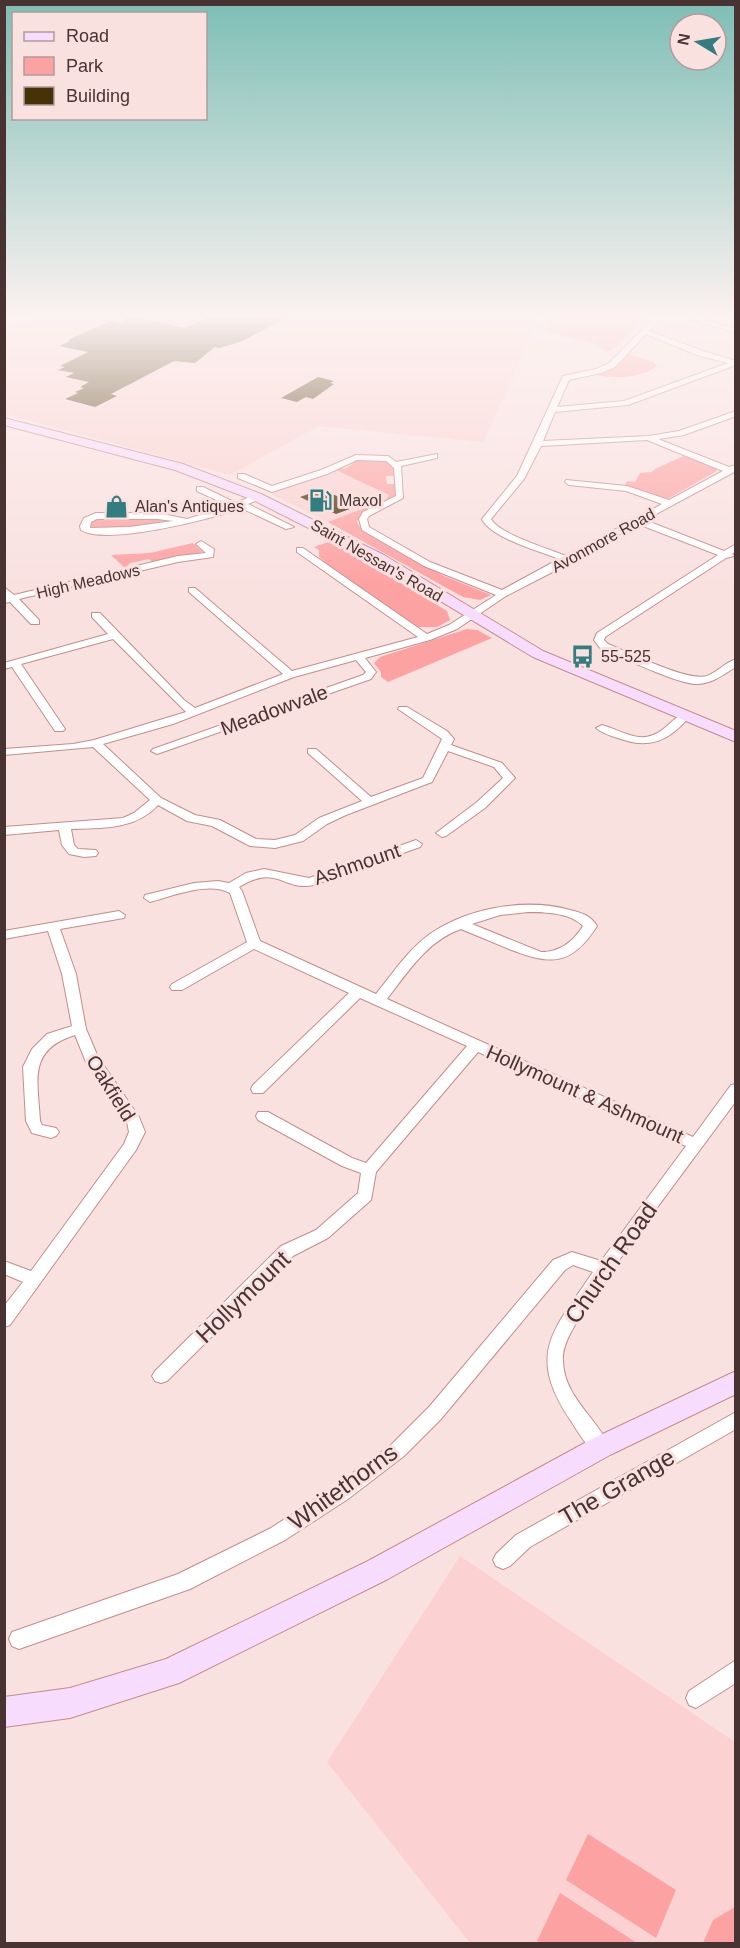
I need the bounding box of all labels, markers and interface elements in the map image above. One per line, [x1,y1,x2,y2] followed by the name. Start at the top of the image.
[12,12,207,120] legend
[668,12,728,72] north arrow
[66,26,109,46] text: Road
[674,32,693,47] text: N
[66,56,104,76] text: Park
[66,86,130,106] text: Building
[308,487,334,513] fuel station icon: Maxol
[339,492,382,509] place label: Maxol
[104,493,130,519] shop icon: Alan's Antiques
[135,498,244,515] place label: Alan's Antiques
[549,505,658,576] street label: Avonmore Road
[308,516,445,605] street label: Saint Nessan's Road
[35,561,142,602] street label: High Meadows
[570,643,596,669] bus stop icon: 55-525
[601,648,651,665] place label: 55-525
[217,680,331,740] street label: Meadowvale
[311,839,404,889] street label: Ashmount
[483,1041,687,1148] street label: Hollymount & Ashmount
[82,1051,140,1125] street label: Oakfield
[559,1197,662,1328] street label: Church Road
[190,1245,295,1348] street label: Hollymount
[283,1438,402,1535] street label: Whitethorns
[555,1443,679,1530] street label: The Grange

